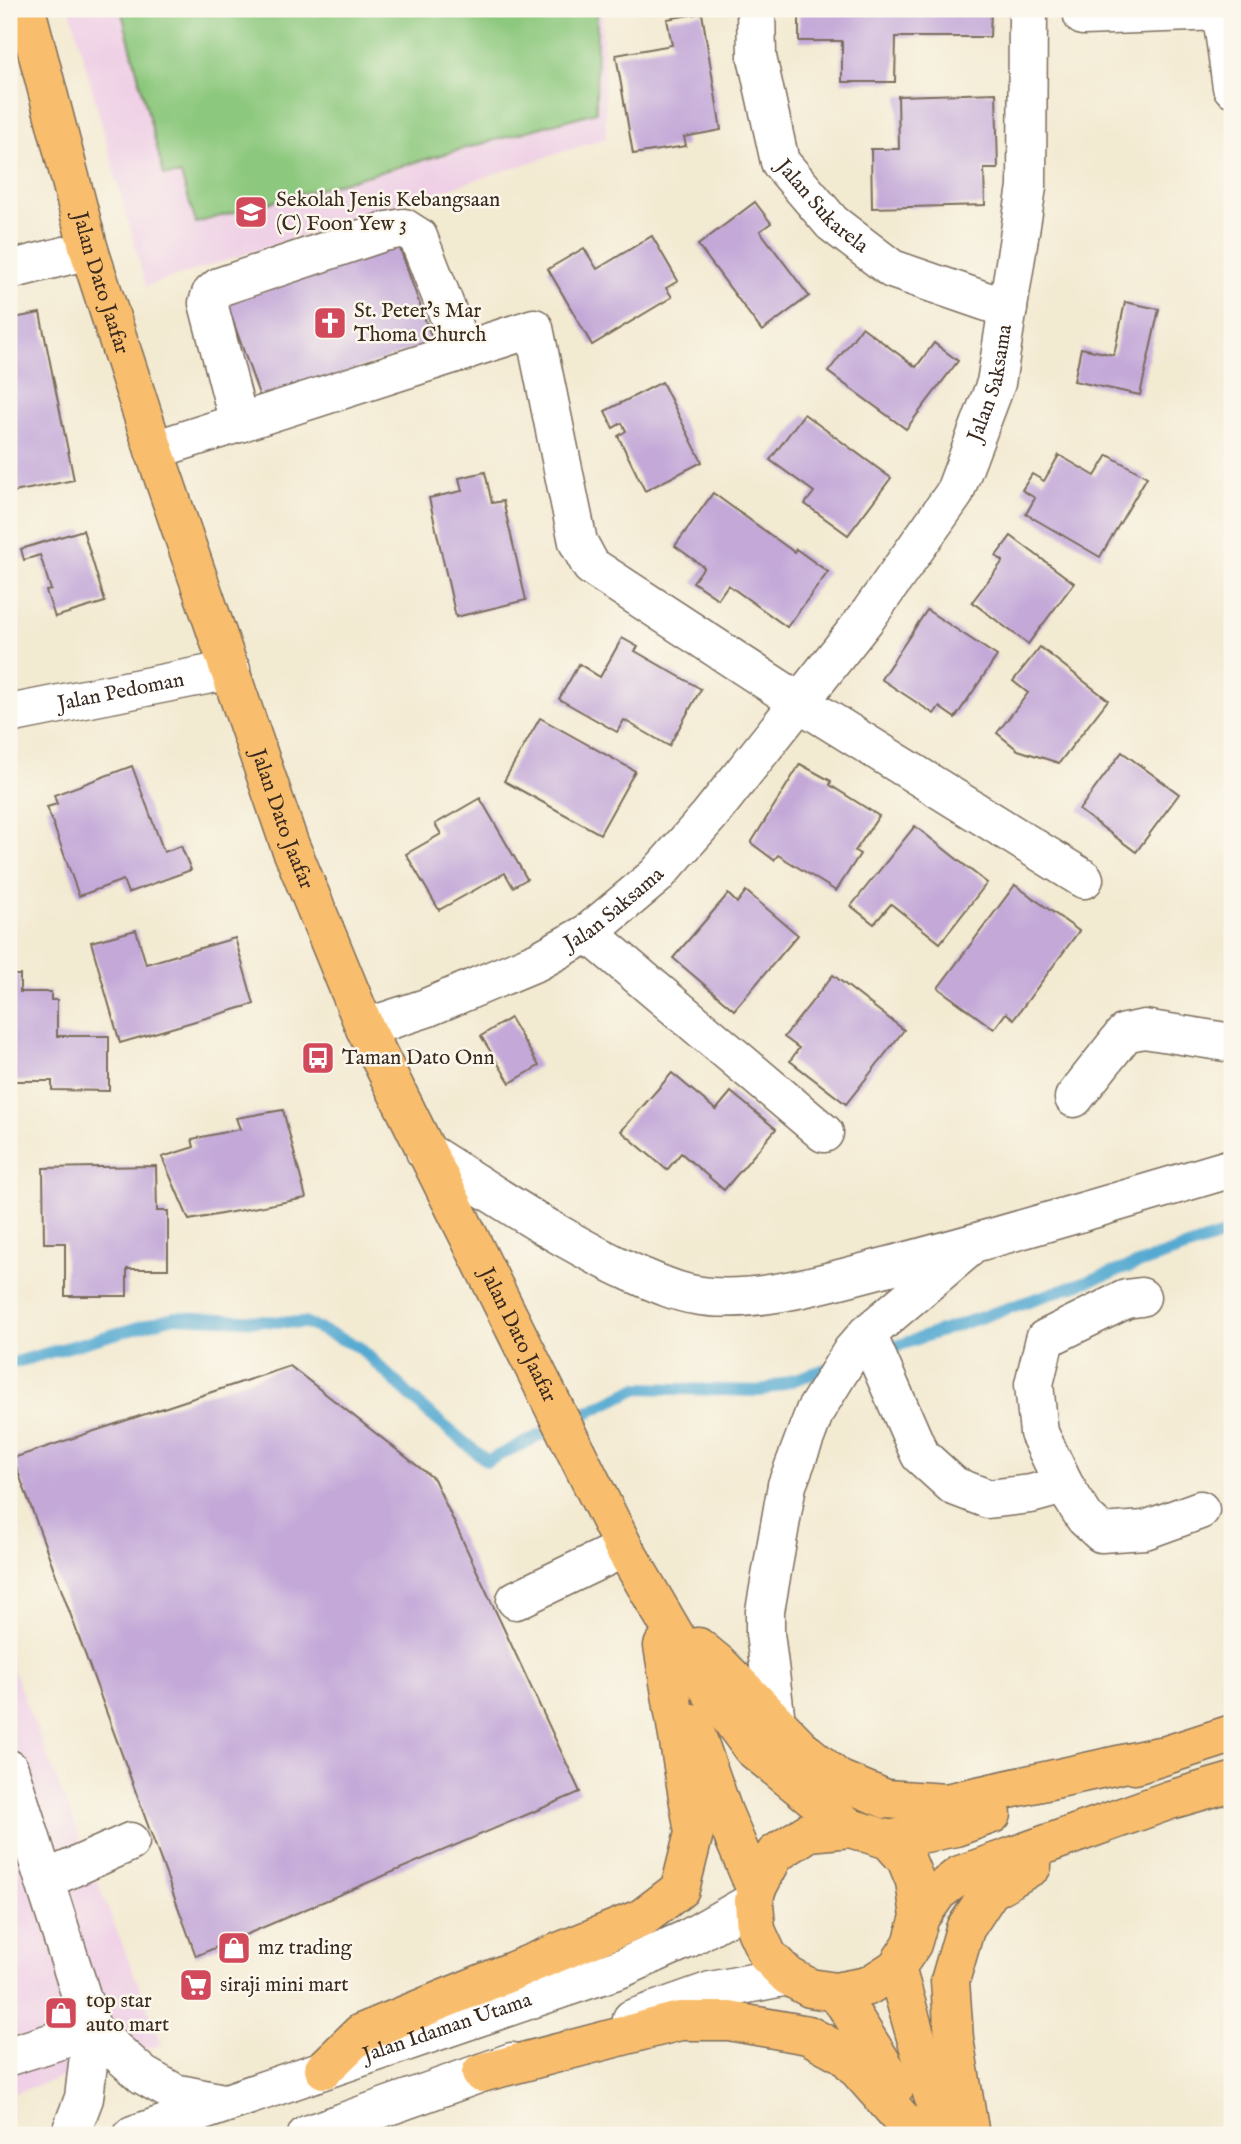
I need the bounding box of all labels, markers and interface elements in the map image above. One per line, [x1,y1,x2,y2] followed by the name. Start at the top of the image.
[769,152,875,260] street label: Jalan Sukarela
[276,187,500,238] place label: Sekolah Jenis Kebangsaan (C) Foon Yew 3
[232,193,270,231] school or university icon: Sekolah Jenis Kebangsaan (C) Foon Yew 3
[66,207,135,358] street label: Jalan Dato Jaafar
[354,298,487,349] place label: St. Peter's Mar Thoma Church
[311,304,349,342] church icon: St. Peter's Mar Thoma Church
[961,322,1019,447] street label: Jalan Saksama
[53,666,186,718] street label: Jalan Pedoman
[244,743,320,893] street label: Jalan Dato Jaafar
[558,861,671,958] street label: Jalan Saksama
[299,1039,337,1077] bus stop icon: Taman Dato Onn
[342,1045,495,1072] place label: Taman Dato Onn
[472,1261,563,1407] street label: Jalan Dato Jaafar
[215,1929,253,1967] shop icon: mz trading
[258,1935,353,1962] place label: mz trading
[177,1966,215,2004] supermarket icon: siraji mini mart
[220,1972,348,1999] place label: siraji mini mart
[357,1986,536,2070] street label: Jalan Idaman Utama
[86,1988,169,2039] place label: top star auto mart
[42,1994,80,2032] shop icon: top star auto mart

